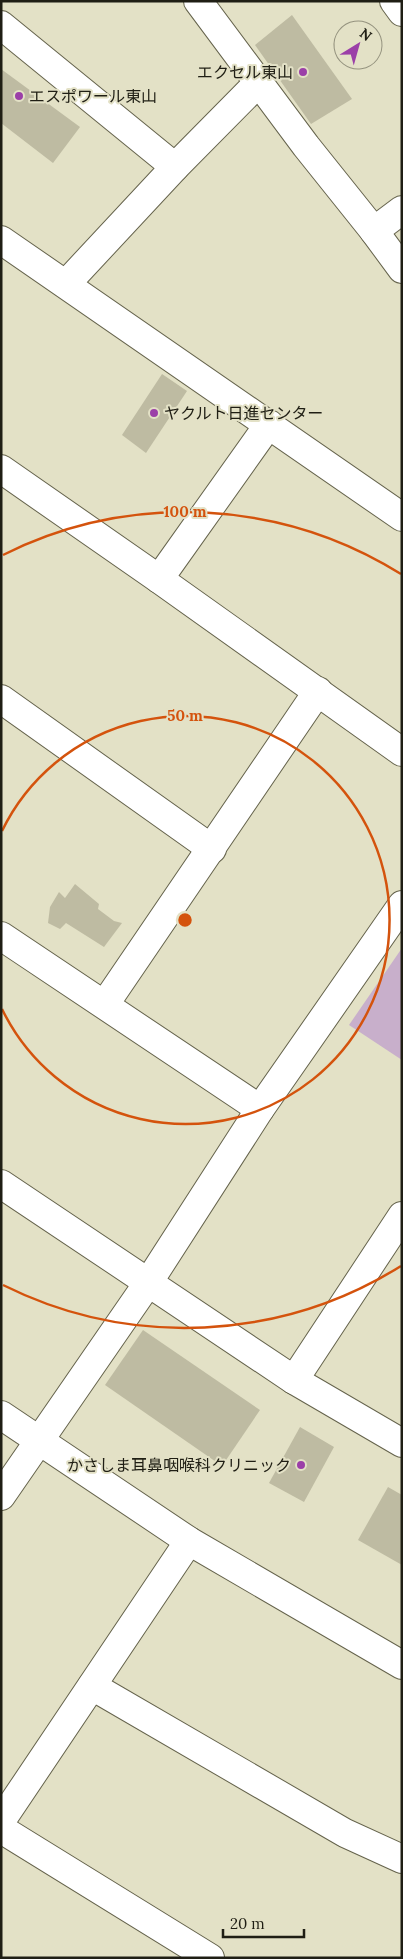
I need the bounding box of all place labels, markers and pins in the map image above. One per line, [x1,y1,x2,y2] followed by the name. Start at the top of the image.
[197,62,293,82] place label: エクセル東山
[297,66,309,78] marker: エクセル東山
[29,86,157,106] place label: エスポワール東山
[13,90,25,102] marker: エスポワール東山
[164,403,324,423] place label: ヤクルト日進センター
[148,407,160,419] marker: ヤクルト日進センター
[176,911,194,929] centre of rings
[67,1455,291,1475] place label: かさしま耳鼻咽喉科クリニック
[295,1459,307,1471] marker: かさしま耳鼻咽喉科クリニック

